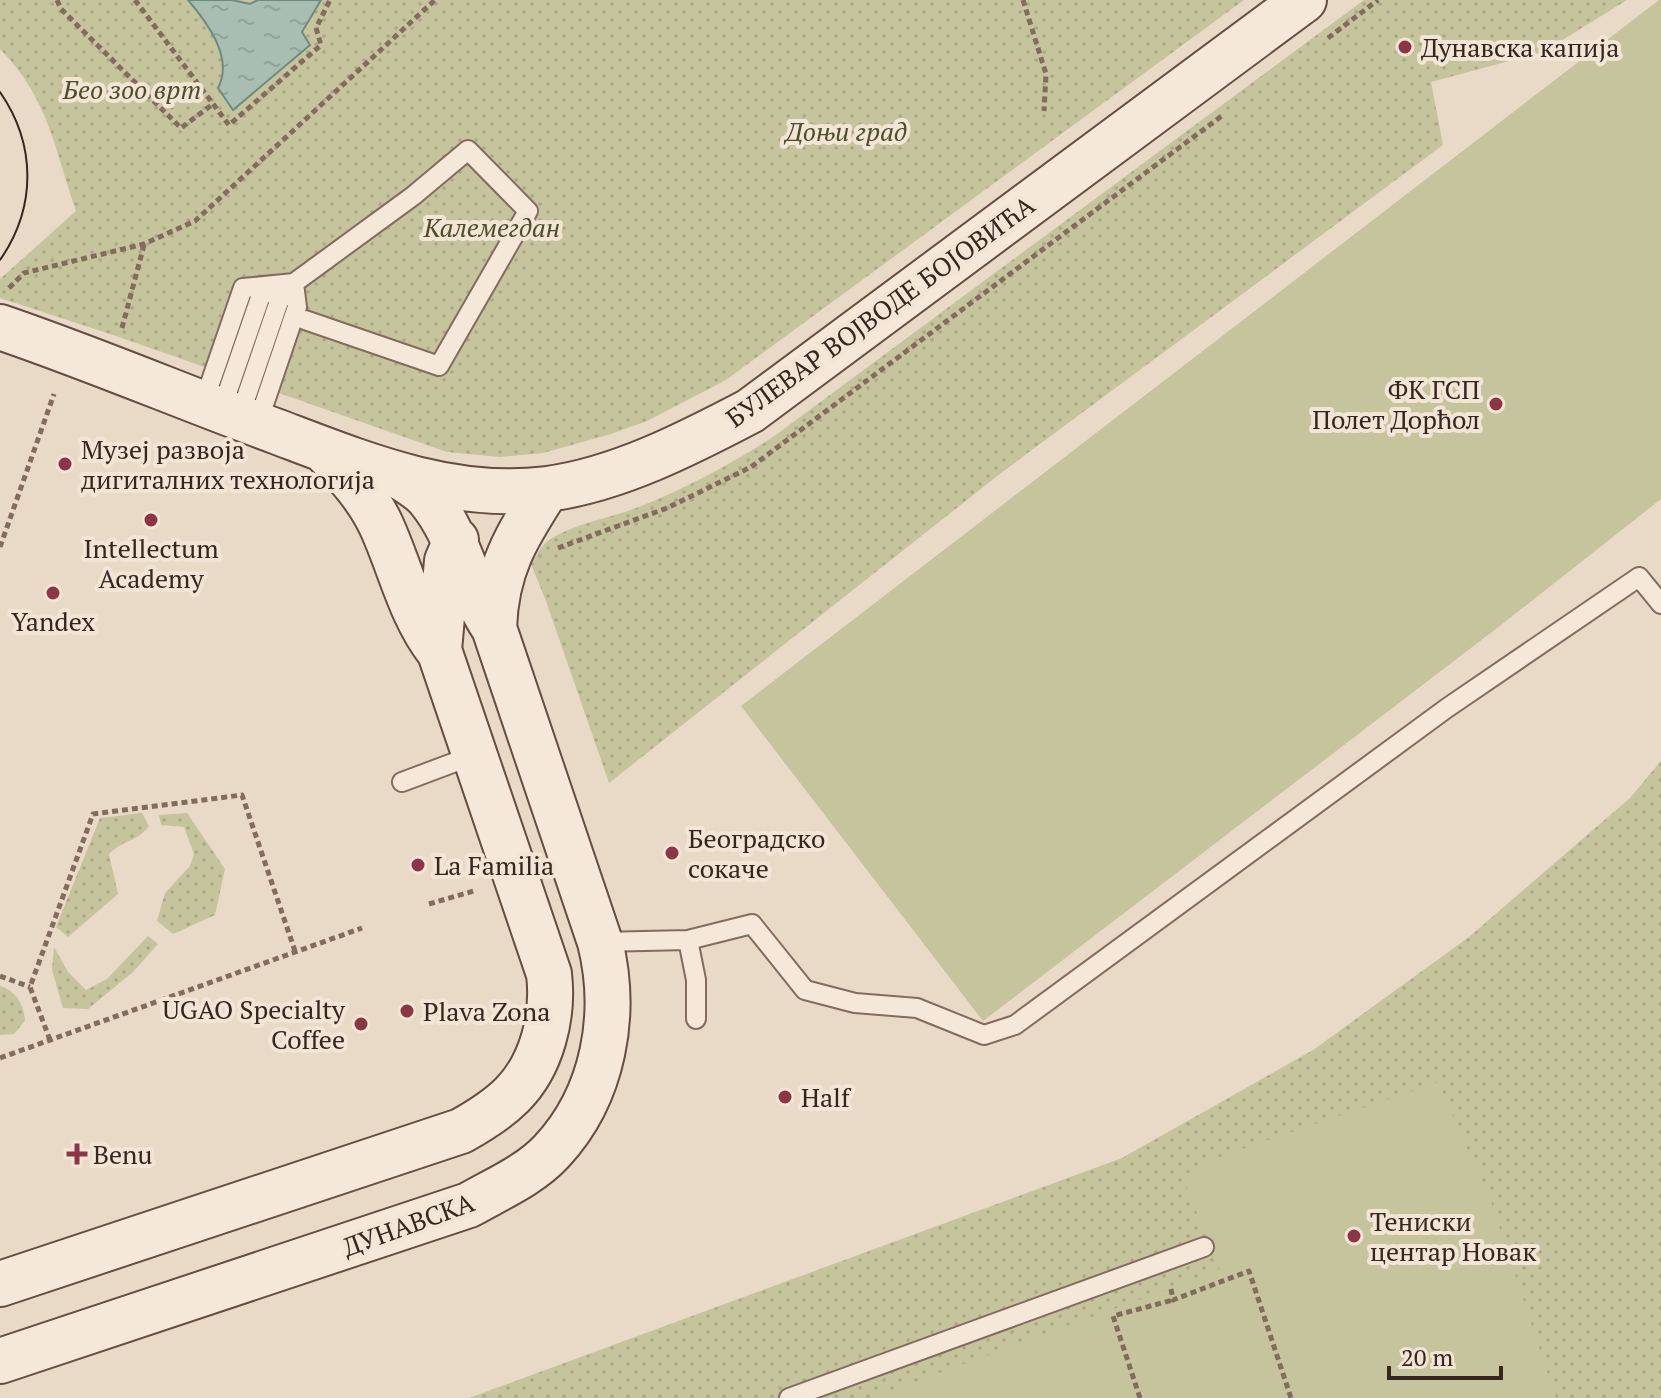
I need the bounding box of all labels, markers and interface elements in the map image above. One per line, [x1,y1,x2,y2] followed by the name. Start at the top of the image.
[1421,30,1619,64] place label: Дунавска капија
[1396,38,1414,56] marker: Дунавска капија
[62,72,201,106] park label: Бео зоо врт
[783,114,907,148] park label: Доњи град
[719,187,1041,435] street label: БУЛЕВАР ВОЈВОДЕ БОЈОВИЋА
[423,210,560,244] park label: Калемегдан
[1312,372,1480,436] place label: ФК ГСП Полет Дорћол
[1487,395,1505,413] marker: ФК ГСП Полет Дорћол
[81,432,375,496] place label: Музеј развоја дигиталних технологија
[56,455,74,473] marker: Музеј развоја дигиталних технологија
[142,511,160,529] marker: Intellectum Academy
[83,531,219,595] place label: Intellectum Academy
[44,584,62,602] marker: Yandex
[11,604,95,638] place label: Yandex
[688,821,825,885] place label: Београдско сокаче
[663,844,681,862] marker: Београдско сокаче
[434,848,554,882] place label: La Familia
[409,856,427,874] marker: La Familia
[162,992,346,1056] place label: UGAO Specialty Coffee
[423,994,550,1028] place label: Plava Zona
[398,1002,416,1020] marker: Plava Zona
[352,1015,370,1033] marker: UGAO Specialty Coffee
[801,1080,852,1114] place label: Half
[776,1088,794,1106] marker: Half
[93,1137,153,1171] place label: Benu
[68,1145,86,1163] marker: Benu
[337,1184,479,1264] street label: ДУНАВСКА
[1370,1204,1537,1268] place label: Тениски центар Новак
[1345,1227,1363,1245] marker: Тениски центар Новак
[1389,1330,1501,1380] scale bar
[1401,1341,1453,1373] text: 20 m

